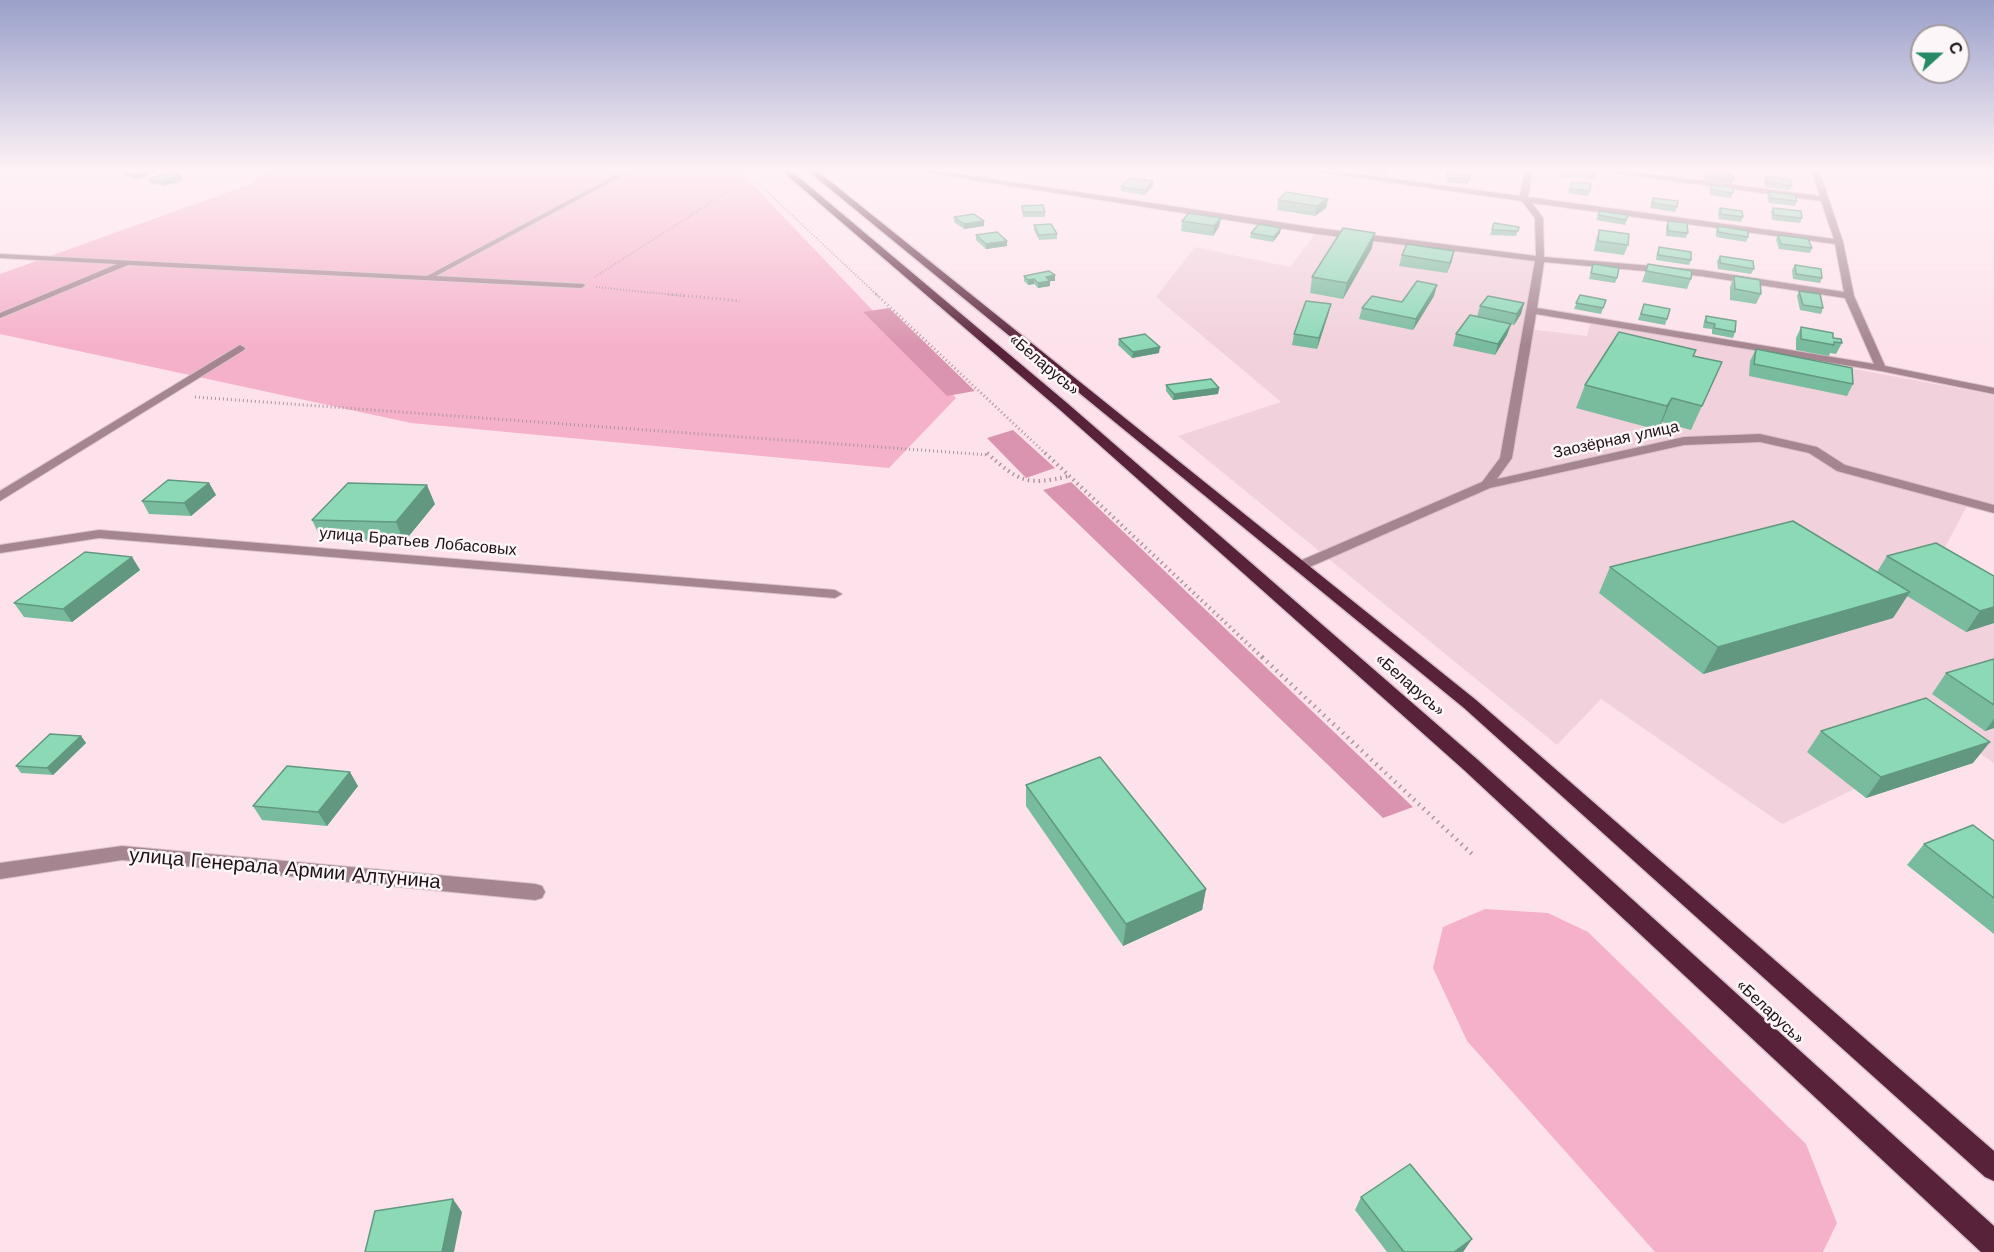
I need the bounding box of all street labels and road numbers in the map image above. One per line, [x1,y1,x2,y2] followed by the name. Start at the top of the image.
[1005,330,1083,400] street label: «Беларусь»
[1551,417,1681,463] street label: Заозёрная улица
[319,524,517,560] street label: улица Братьев Лобасовых
[1371,650,1449,720] street label: «Беларусь»
[128,843,442,895] street label: улица Генерала Армии Алтунина
[1732,976,1808,1048] street label: «Беларусь»

